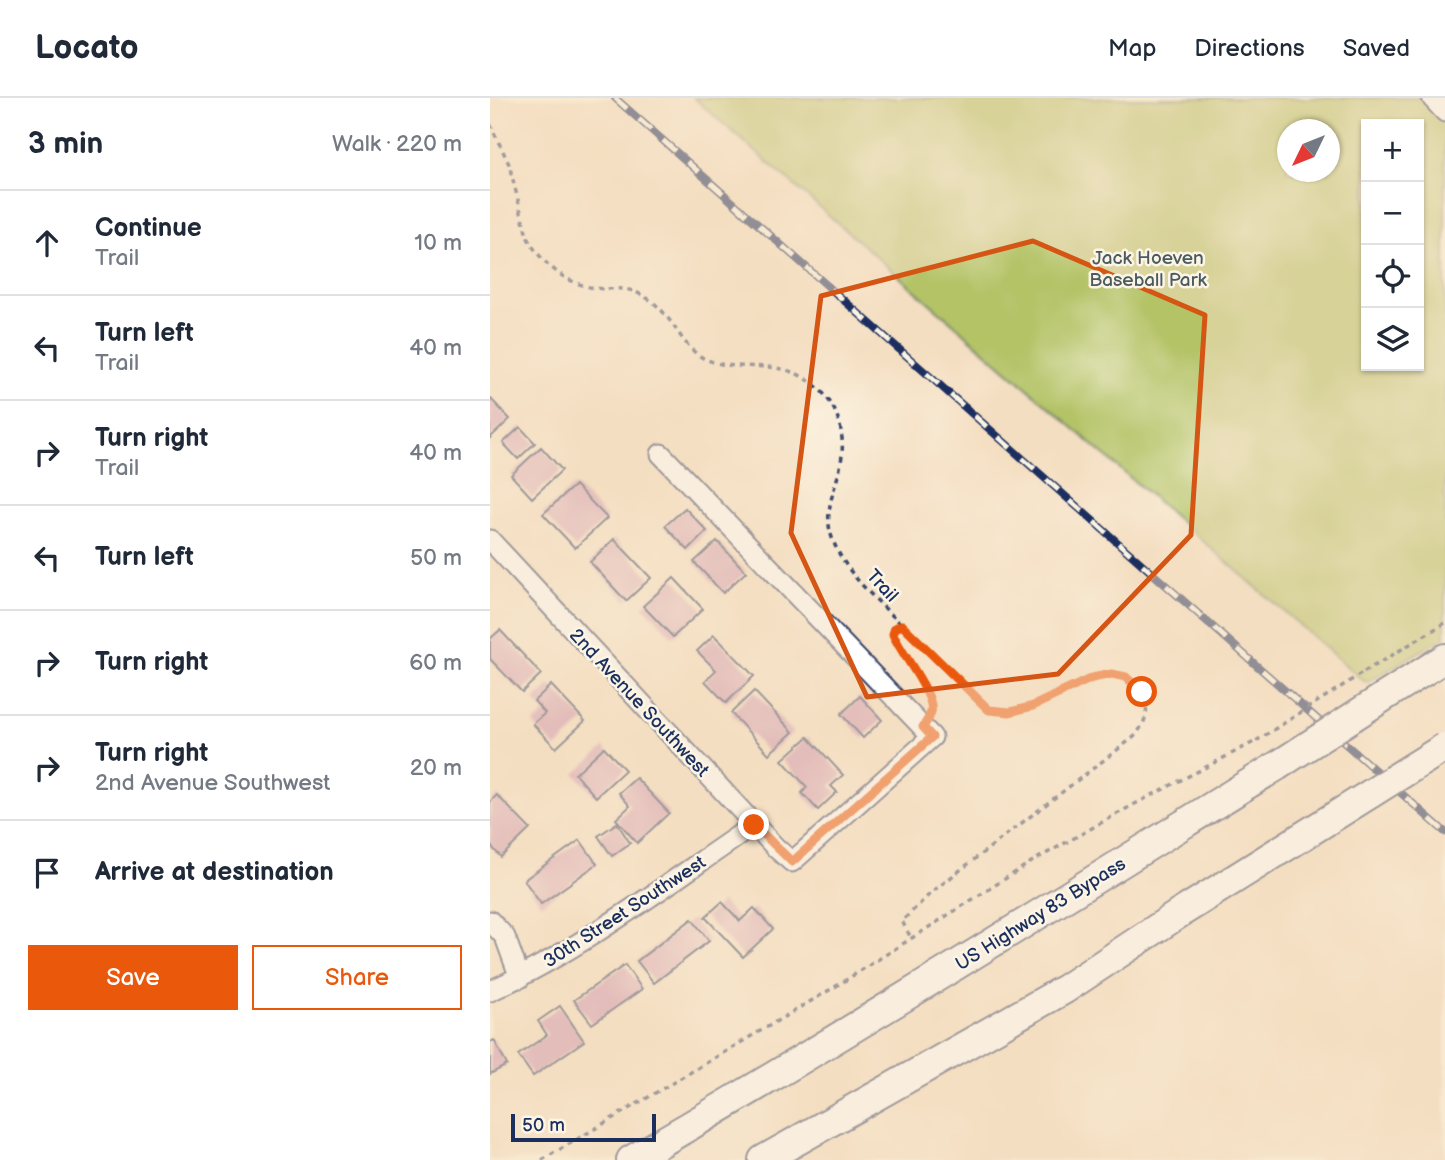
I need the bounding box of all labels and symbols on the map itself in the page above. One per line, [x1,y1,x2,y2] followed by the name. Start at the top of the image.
[1277,119,1340,182] north arrow
[1089,247,1207,292] park label: Jack Hoeven Baseball Park
[861,565,903,607] street label: Trail
[564,624,714,782] street label: 2nd Avenue Southwest
[1126,676,1157,707] route start
[738,809,769,840] route end
[539,851,710,973] street label: 30th Street Southwest
[952,853,1130,976] street label: US Highway 83 Bypass
[511,1111,656,1143] scale bar

